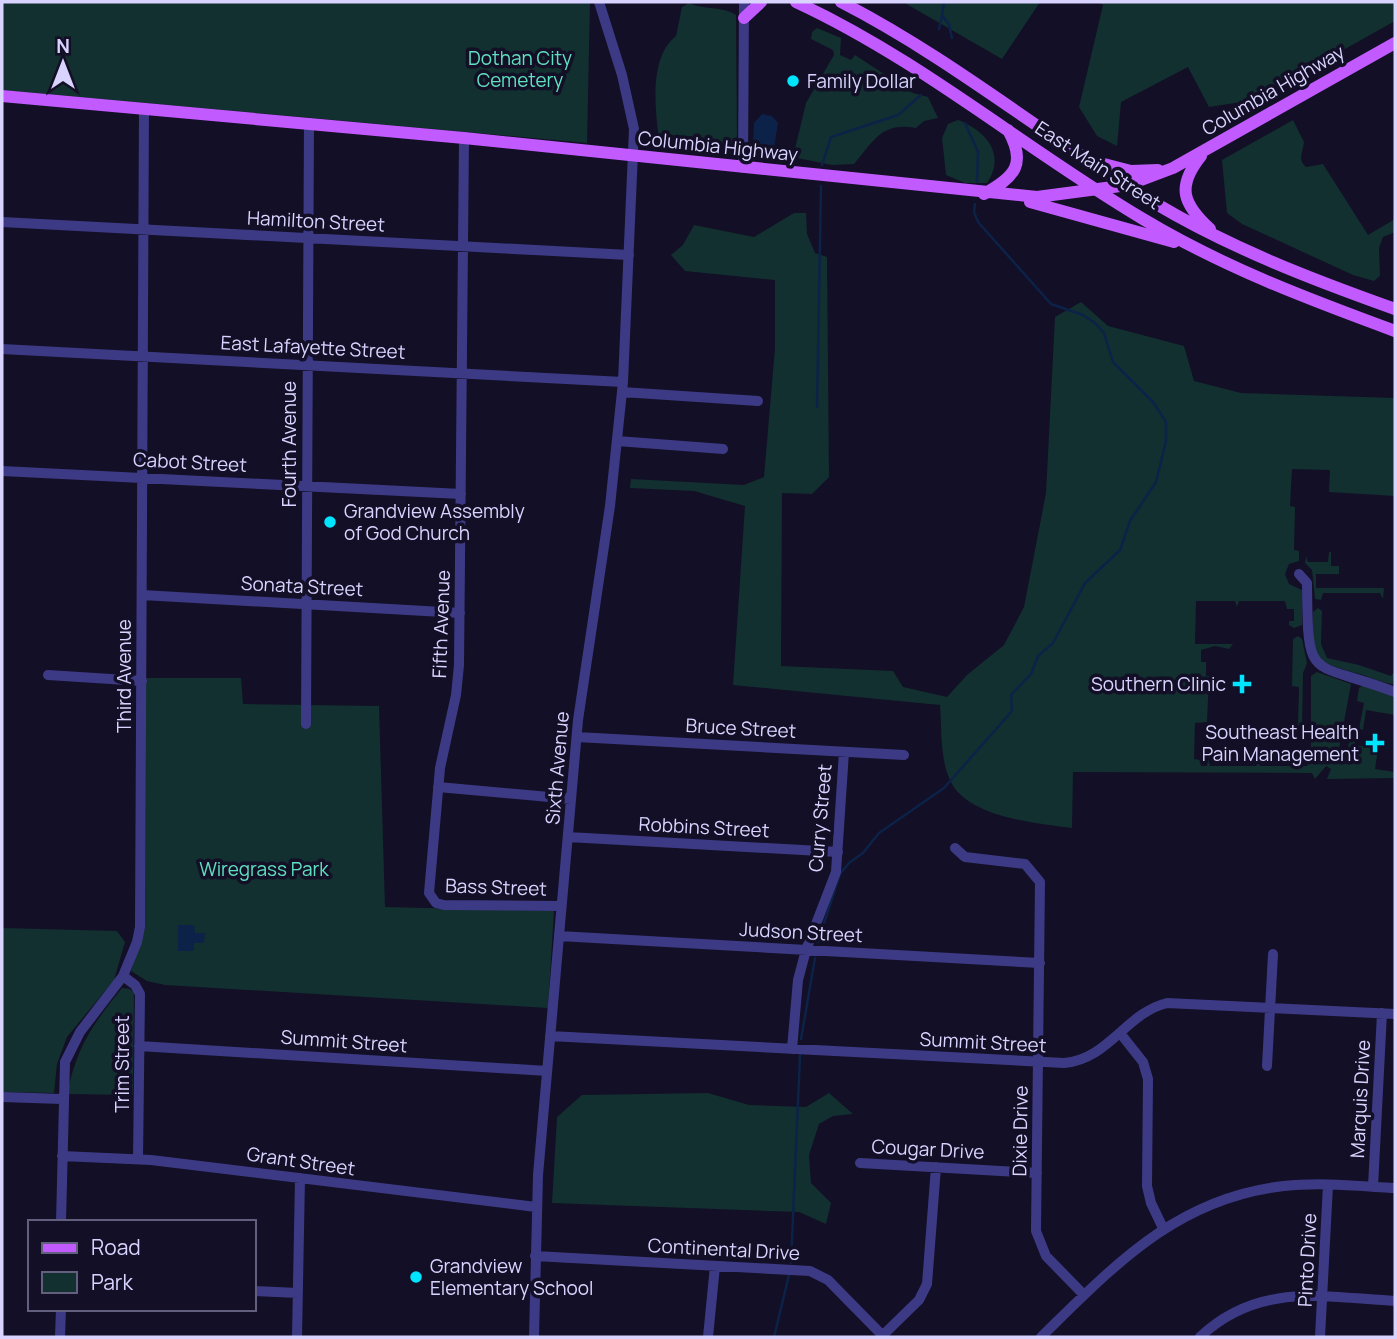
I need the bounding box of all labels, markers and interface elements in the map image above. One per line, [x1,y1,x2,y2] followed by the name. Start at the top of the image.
[28,28,98,98] north arrow
[56,33,70,59] text: N
[1197,39,1349,141] street label: Columbia Highway
[468,45,572,93] park label: Dothan City Cemetery
[807,68,916,94] place label: Family Dollar
[785,73,801,89] marker: Family Dollar
[1030,115,1166,215] street label: East Main Street
[637,125,799,167] street label: Columbia Highway
[246,204,386,238] street label: Hamilton Street
[220,329,406,365] street label: East Lafayette Street
[276,381,302,507] street label: Fourth Avenue
[132,446,248,478] street label: Cabot Street
[344,498,525,546] place label: Grandview Assembly of God Church
[322,514,338,530] marker: Grandview Assembly of God Church
[426,569,456,679] street label: Fifth Avenue
[240,570,364,602] street label: Sonata Street
[111,619,137,733] street label: Third Avenue
[1091,671,1226,697] place label: Southern Clinic
[1232,674,1252,694] marker: Southern Clinic
[539,710,575,826] street label: Sixth Avenue
[685,712,797,744] street label: Bruce Street
[1202,719,1359,767] place label: Southeast Health Pain Management
[1365,733,1385,753] marker: Southeast Health Pain Management
[802,763,838,873] street label: Curry Street
[638,811,770,843] street label: Robbins Street
[199,856,329,882] park label: Wiregrass Park
[445,872,547,902] street label: Bass Street
[739,916,863,948] street label: Judson Street
[109,1015,135,1113] street label: Trim Street
[280,1024,408,1058] street label: Summit Street
[919,1026,1047,1058] street label: Summit Street
[1344,1039,1376,1159] street label: Marquis Drive
[1006,1085,1034,1177] street label: Dixie Drive
[871,1133,985,1165] street label: Cougar Drive
[245,1141,357,1181] street label: Grant Street
[1292,1212,1322,1308] street label: Pinto Drive
[28,1220,256,1311] legend
[647,1232,801,1266] street label: Continental Drive
[91,1233,141,1261] text: Road
[430,1253,593,1301] place label: Grandview Elementary School
[91,1268,133,1296] text: Park
[408,1269,424,1285] marker: Grandview Elementary School

